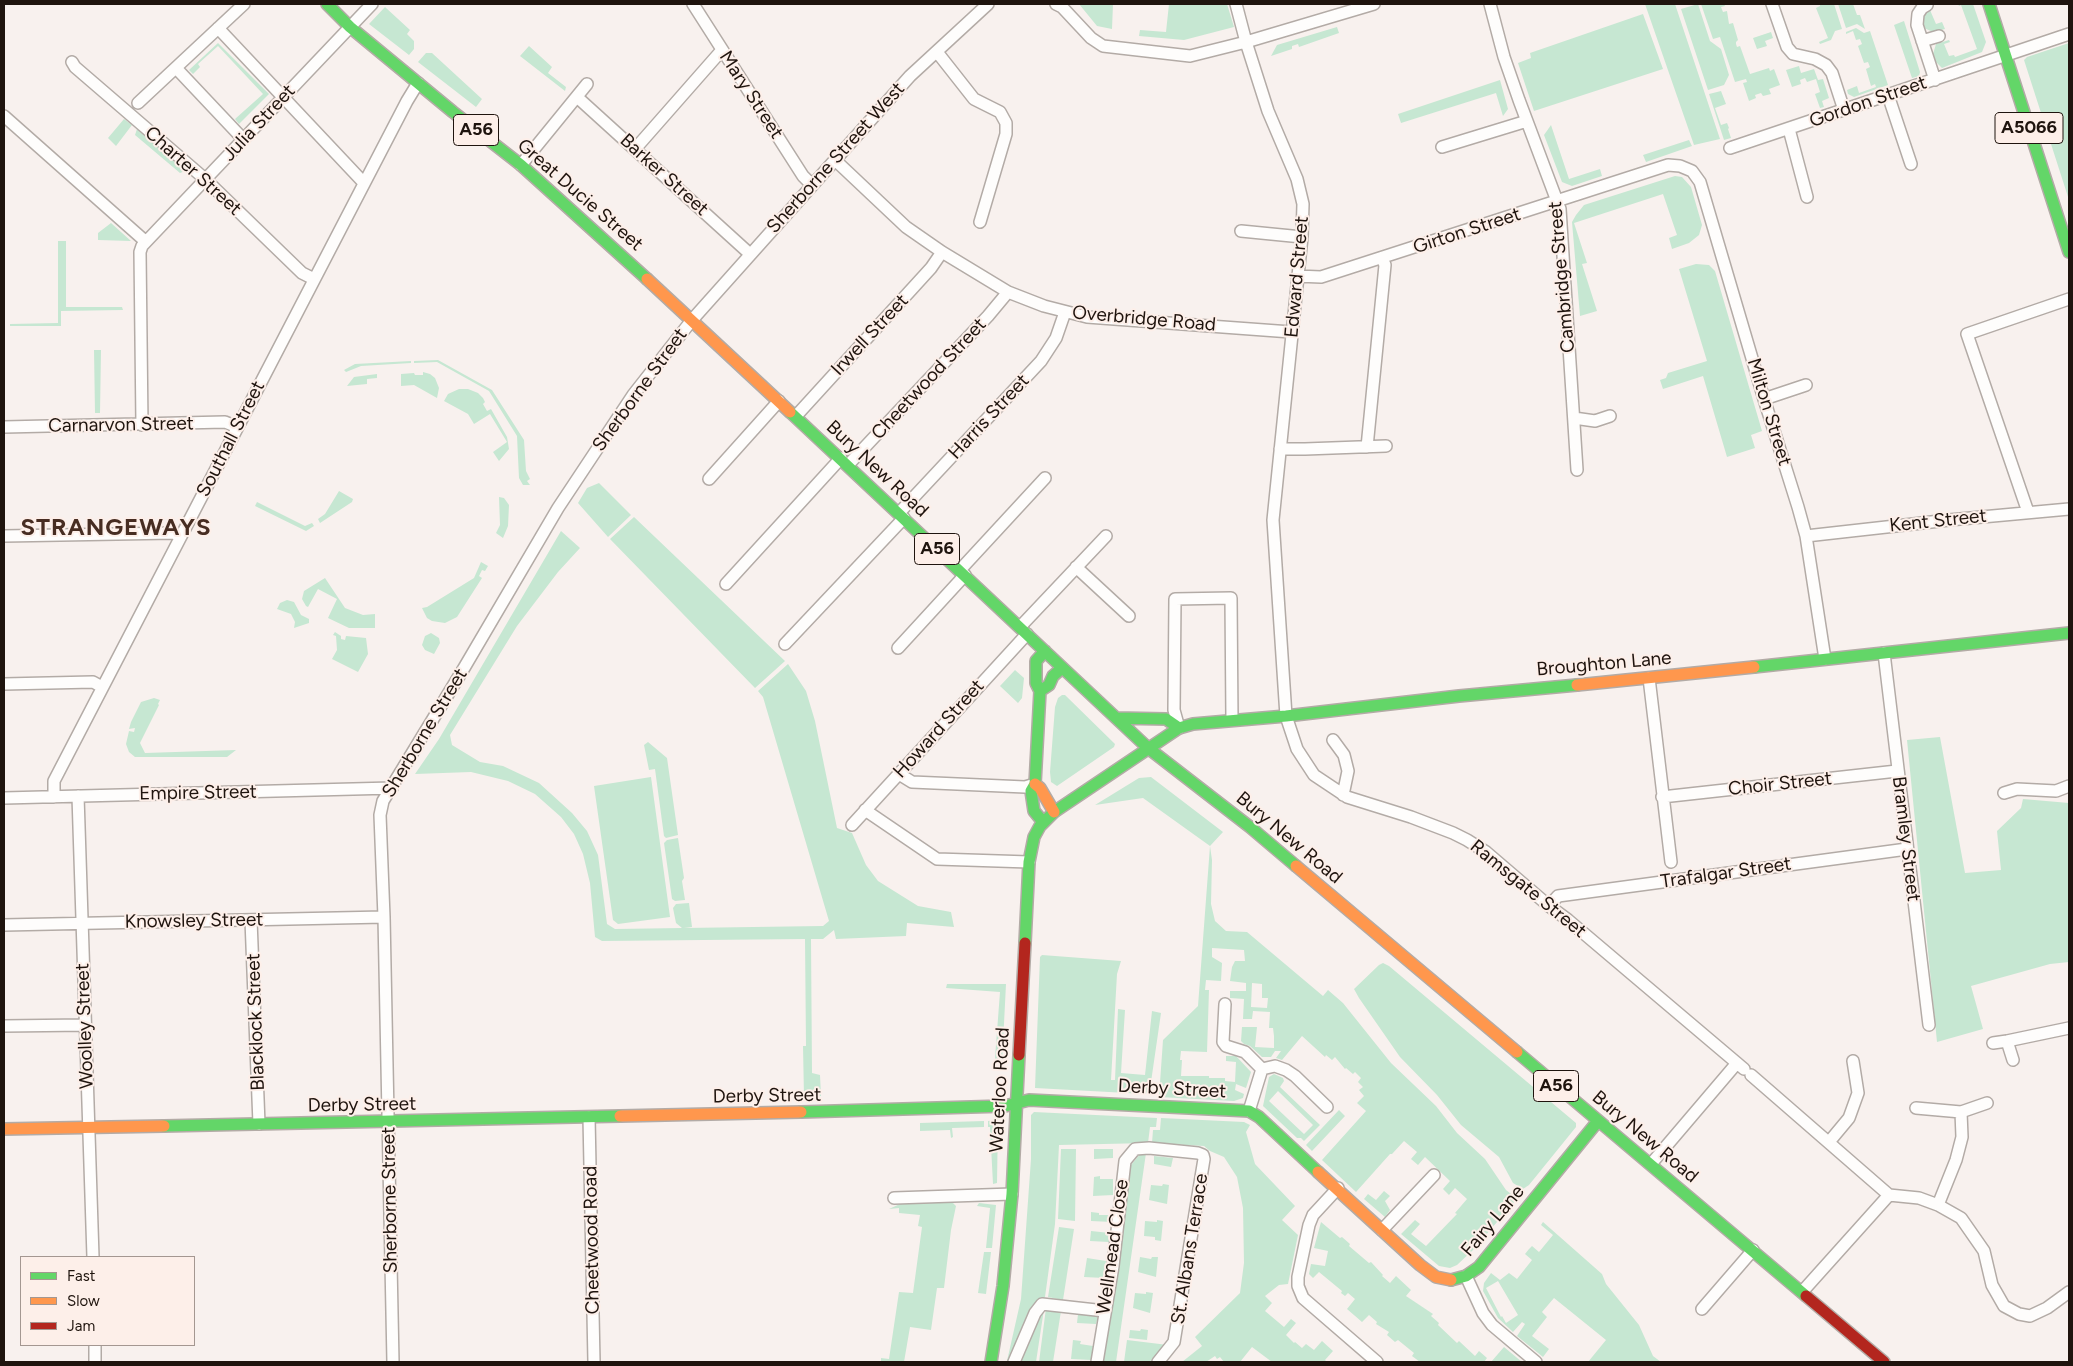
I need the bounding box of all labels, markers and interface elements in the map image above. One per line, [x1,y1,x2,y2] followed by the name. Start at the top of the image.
[714,47,788,143] street label: Mary Street
[1806,71,1930,133] street label: Gordon Street
[762,78,910,238] street label: Sherborne Street West
[218,80,300,166] street label: Julia Street
[1995,112,2063,144] road number: A5066
[454,114,498,146] road number: A56
[140,122,246,220] street label: Charter Street
[615,129,713,221] street label: Barker Street
[512,134,648,256] street label: Great Ducie Street
[1544,200,1580,354] street label: Cambridge Street
[1410,203,1524,259] street label: Girton Street
[1280,215,1314,339] street label: Edward Street
[827,290,913,380] street label: Irwell Street
[1071,301,1217,337] street label: Overbridge Road
[867,313,991,445] street label: Cheetwood Street
[588,324,692,456] street label: Sherborne Street
[1742,355,1796,469] street label: Milton Street
[944,370,1034,464] street label: Harris Street
[192,377,270,501] street label: Southall Street
[48,412,194,438] street label: Carnarvon Street
[821,416,933,522] street label: Bury New Road
[1888,505,1988,537] street label: Kent Street
[19,514,213,542] district label: STRANGEWAYS
[914,534,960,564] road number: A56
[1536,647,1672,681] street label: Broughton Lane
[377,664,473,802] street label: Sherborne Street
[889,675,989,783] street label: Howard Street
[1727,767,1833,801] street label: Choir Street
[1887,775,1925,903] street label: Bramley Street
[139,781,257,805] street label: Empire Street
[1231,787,1347,889] street label: Bury New Road
[1465,835,1591,943] street label: Ramsgate Street
[1659,853,1793,893] street label: Trafalgar Street
[124,908,264,934] street label: Knowsley Street
[242,953,270,1091] street label: Blacklock Street
[71,963,99,1089] street label: Woolley Street
[985,1027,1015,1153] street label: Waterloo Road
[1534,1070,1578,1102] road number: A56
[1117,1075,1227,1103] street label: Derby Street
[712,1084,822,1108] street label: Derby Street
[1587,1086,1703,1188] street label: Bury New Road
[307,1093,417,1117] street label: Derby Street
[377,1127,403,1273] street label: Sherborne Street
[579,1166,605,1314] street label: Cheetwood Road
[1167,1172,1213,1326] street label: St. Albans Terrace
[1092,1178,1134,1316] street label: Wellmead Close
[1457,1181,1529,1261] street label: Fairy Lane
[20,1256,195,1346] legend
[67,1267,95,1285] text: Fast
[67,1292,100,1310] text: Slow
[67,1317,95,1335] text: Jam

